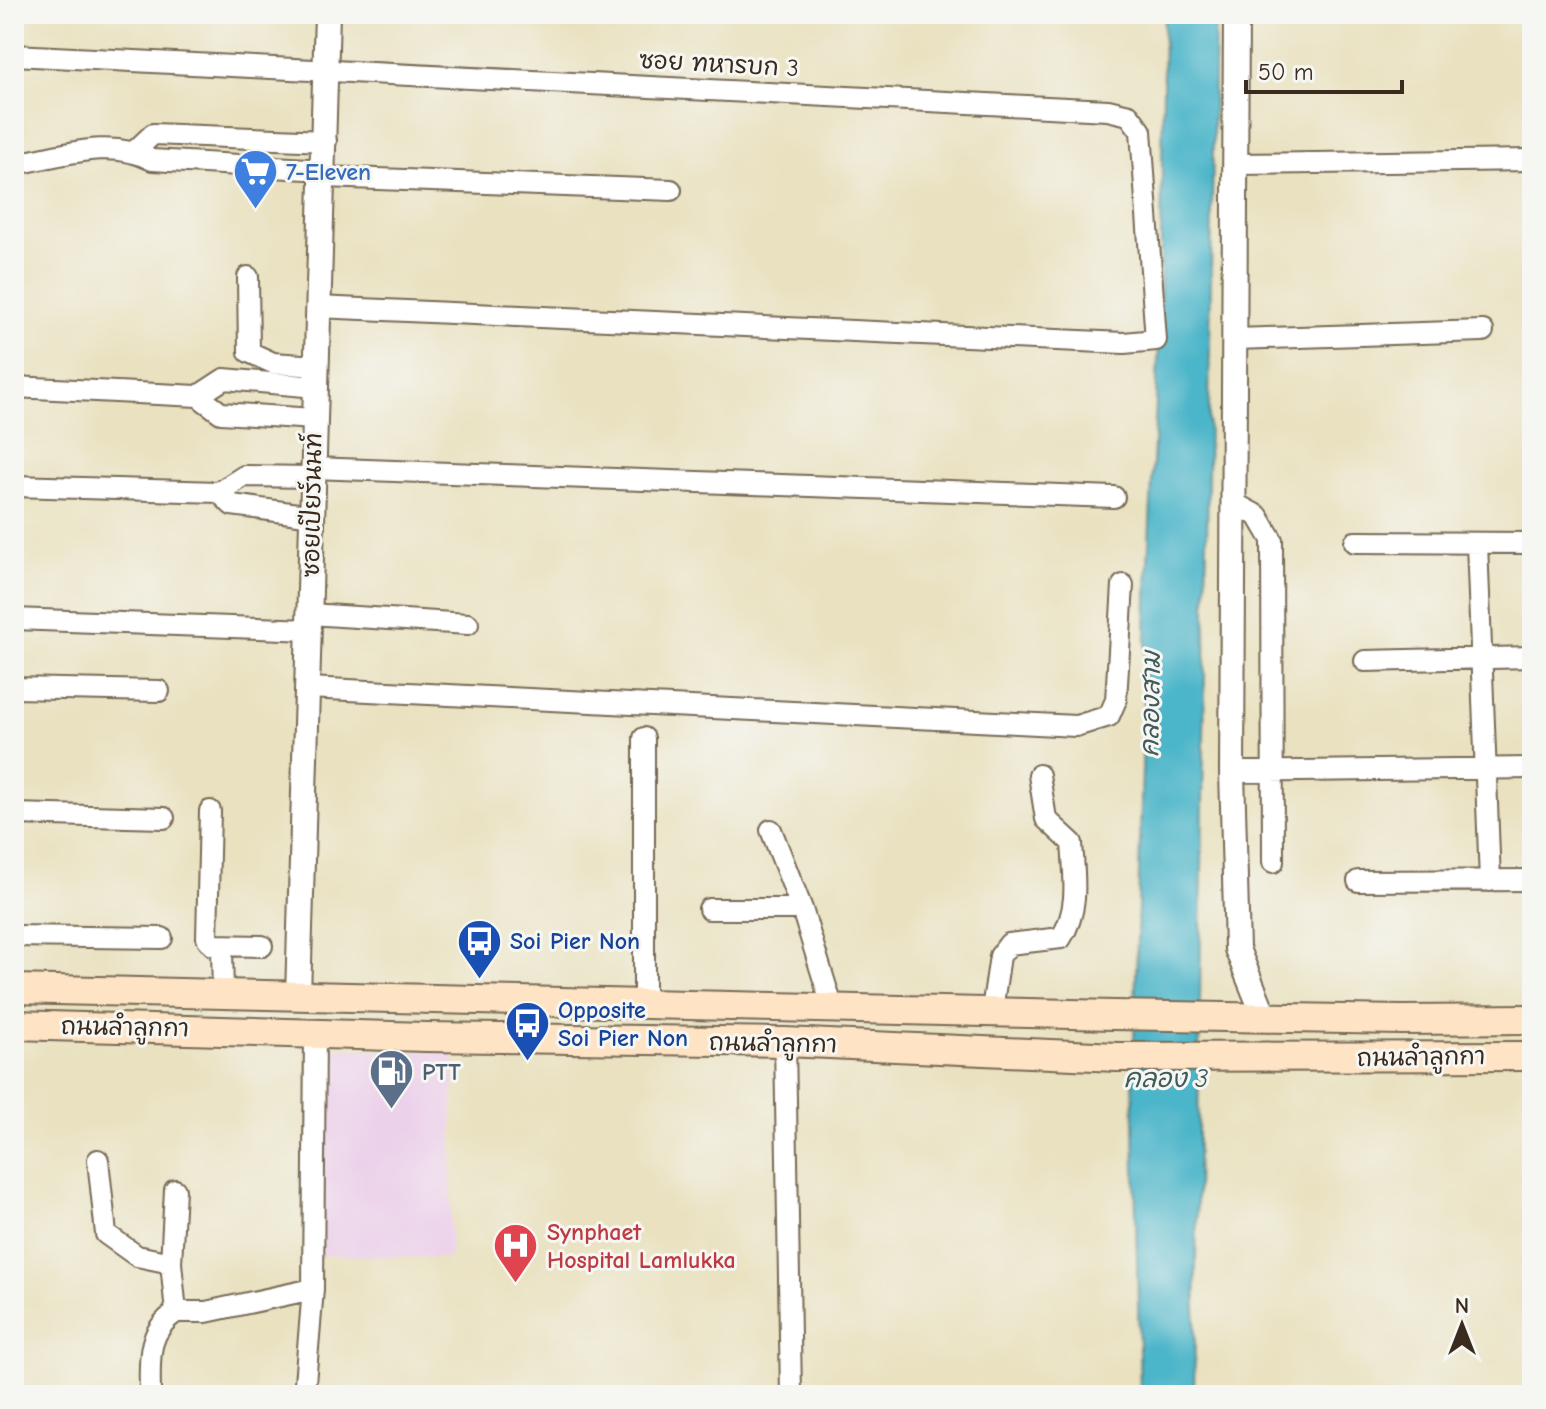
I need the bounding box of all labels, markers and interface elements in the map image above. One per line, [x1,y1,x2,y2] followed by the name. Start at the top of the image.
[1246,44,1402,94] scale bar
[638,46,800,82] street label: ซอย ทหารบก 3
[1258,58,1314,86] text: 50 m
[231,148,279,211] supermarket icon: 7-Eleven
[286,158,371,186] place label: 7-Eleven
[295,432,327,578] street label: ซอยเปียร์นนท์
[1135,649,1167,757] water label: คลองสาม
[455,917,503,980] bus stop icon: Soi Pier Non
[510,927,640,955] place label: Soi Pier Non
[558,996,688,1052] place label: Opposite Soi Pier Non
[503,1000,551,1063] bus stop icon: Opposite Soi Pier Non
[61,1010,189,1046] street label: ถนนลำลูกกา
[709,1026,837,1062] street label: ถนนลำลูกกา
[1357,1040,1485,1076] street label: ถนนลำลูกกา
[367,1048,415,1111] fuel station icon: PTT
[422,1058,461,1086] place label: PTT
[1124,1064,1208,1094] water label: คลอง 3
[547,1218,736,1274] place label: Synphaet Hospital Lamlukka
[492,1222,540,1285] hospital icon: Synphaet Hospital Lamlukka
[1422,1285,1502,1365] north arrow
[1455,1293,1469,1319] text: N

